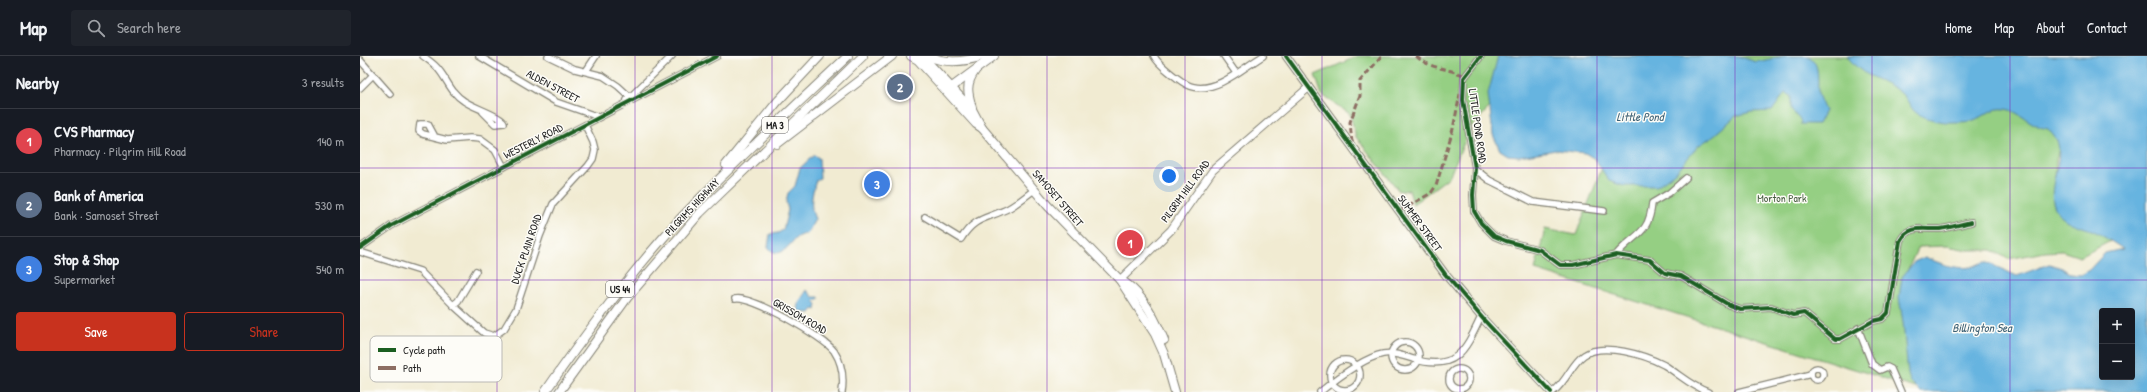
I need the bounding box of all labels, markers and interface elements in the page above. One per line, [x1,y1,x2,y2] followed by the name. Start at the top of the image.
[71,10,351,46] search box
[20,15,47,41] text: Map
[85,17,107,39] icon: search
[117,17,181,38] text: Search here
[1945,18,1972,37] text: Home
[1994,18,2014,37] text: Map
[2036,18,2065,37] text: About
[2087,18,2127,37] text: Contact
[524,66,583,106] street label: ALDEN STREET
[16,71,59,94] text: Nearby
[887,72,913,102] pin: 2
[302,73,344,91] text: 3 results
[1466,88,1490,165] street label: LITTLE POND ROAD
[1617,108,1666,125] water label: Little Pond
[762,117,788,133] road number: MA 3
[501,120,566,162] street label: WESTERLY ROAD
[54,121,134,142] text: CVS Pharmacy
[27,132,31,150] text: 1
[317,132,344,150] text: 140 m
[54,142,186,160] text: Pharmacy · Pilgrim Hill Road
[1158,156,1213,225] street label: PILGRIM HILL ROAD
[1159,166,1179,186] your location
[1030,167,1087,230] street label: SAMOSET STREET
[864,169,890,199] pin: 3
[662,175,722,239] street label: PILGRIMS HIGHWAY
[54,185,143,206] text: Bank of America
[1757,191,1807,205] park label: Morton Park
[1395,192,1446,255] street label: SUMMER STREET
[26,196,32,214] text: 2
[315,196,344,214] text: 530 m
[54,206,159,224] text: Bank · Samoset Street
[507,211,545,286] street label: DUCK PLAIN ROAD
[1117,228,1143,258] pin: 1
[54,249,119,270] text: Stop & Shop
[26,260,32,278] text: 3
[316,260,344,278] text: 540 m
[54,270,115,288] text: Supermarket
[606,281,634,297] road number: US 44
[771,295,830,337] street label: GRISSOM ROAD
[2099,308,2135,380] map controls
[2099,308,2135,344] button: +
[16,312,176,351] button: Save
[184,312,344,351] button: Share
[1952,319,2013,336] water label: Billington Sea
[370,336,502,382] legend
[403,343,446,357] text: Cycle path
[2099,344,2135,380] button: −
[403,361,421,375] text: Path

